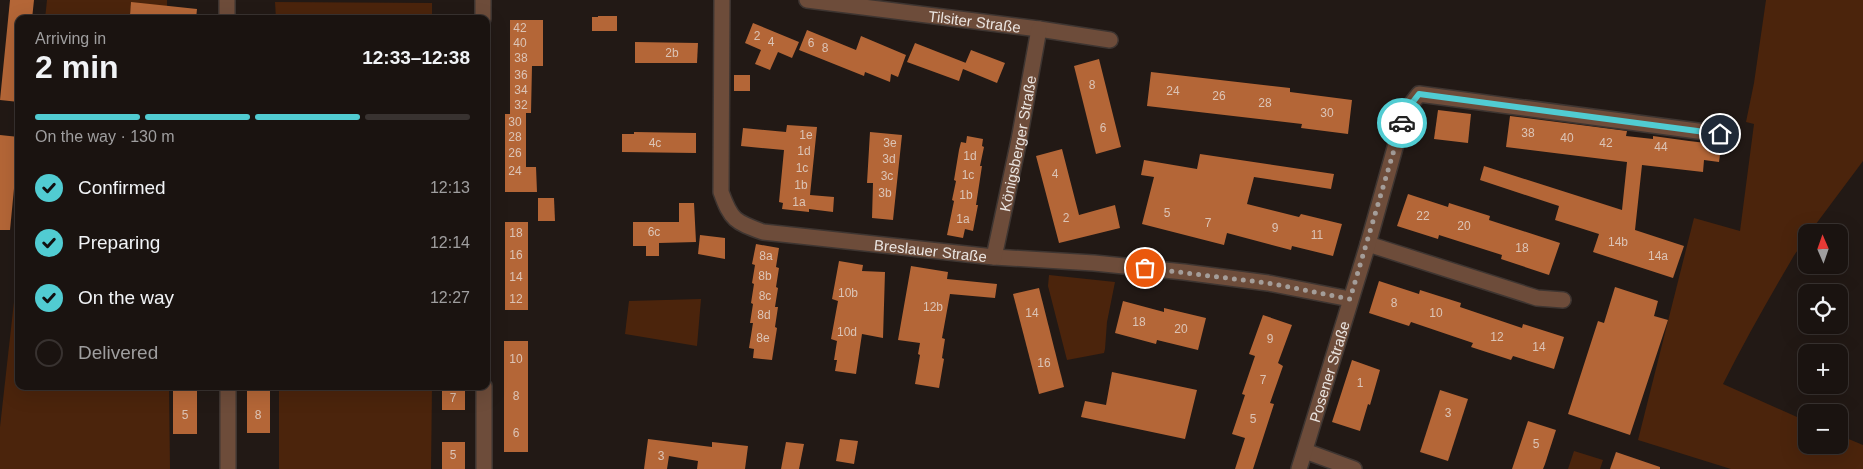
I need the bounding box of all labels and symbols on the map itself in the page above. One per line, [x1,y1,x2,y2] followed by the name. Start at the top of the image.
[928,7,1022,35] street label: Tilsiter Straße
[513,21,527,35] house number: 42
[754,29,761,43] house number: 2
[768,35,775,49] house number: 4
[513,36,527,50] house number: 40
[808,36,815,50] house number: 6
[822,41,829,55] house number: 8
[665,46,679,60] house number: 2b
[514,51,528,65] house number: 38
[514,68,528,82] house number: 36
[995,74,1039,213] street label: Königsberger Straße
[1089,78,1096,92] house number: 8
[514,83,528,97] house number: 34
[1166,84,1180,98] house number: 24
[1212,89,1226,103] house number: 26
[1258,96,1272,110] house number: 28
[514,98,528,112] house number: 32
[1377,98,1427,148] courier
[1320,106,1334,120] house number: 30
[1699,113,1741,155] pin
[508,115,522,129] house number: 30
[1100,121,1107,135] house number: 6
[1521,126,1535,140] house number: 38
[799,128,813,142] house number: 1e
[508,130,522,144] house number: 28
[1560,131,1574,145] house number: 40
[649,136,661,150] house number: 4c
[883,136,897,150] house number: 3e
[1599,136,1613,150] house number: 42
[1654,140,1668,154] house number: 44
[797,144,811,158] house number: 1d
[508,146,522,160] house number: 26
[963,149,977,163] house number: 1d
[882,152,896,166] house number: 3d
[796,161,808,175] house number: 1c
[508,164,522,178] house number: 24
[1052,167,1059,181] house number: 4
[962,168,974,182] house number: 1c
[881,169,893,183] house number: 3c
[794,178,808,192] house number: 1b
[878,186,892,200] house number: 3b
[959,188,973,202] house number: 1b
[792,195,806,209] house number: 1a
[1164,206,1171,220] house number: 5
[1416,209,1430,223] house number: 22
[1063,211,1070,225] house number: 2
[956,212,970,226] house number: 1a
[1205,216,1212,230] house number: 7
[1457,219,1471,233] house number: 20
[1272,221,1279,235] house number: 9
[1798,224,1848,274] north arrow
[648,225,660,239] house number: 6c
[509,226,523,240] house number: 18
[1311,228,1324,242] house number: 11
[1608,235,1628,249] house number: 14b
[873,236,988,265] street label: Breslauer Straße
[1515,241,1529,255] house number: 18
[1124,247,1166,289] pin
[509,248,523,262] house number: 16
[759,249,773,263] house number: 8a
[1648,249,1668,263] house number: 14a
[758,269,772,283] house number: 8b
[509,270,523,284] house number: 14
[838,286,858,300] house number: 10b
[759,289,771,303] house number: 8c
[509,292,523,306] house number: 12
[1391,296,1398,310] house number: 8
[923,300,943,314] house number: 12b
[1025,306,1039,320] house number: 14
[1429,306,1443,320] house number: 10
[757,308,771,322] house number: 8d
[1132,315,1146,329] house number: 18
[1305,319,1352,424] street label: Posener Straße
[1174,322,1188,336] house number: 20
[837,325,857,339] house number: 10d
[1490,330,1504,344] house number: 12
[756,331,770,345] house number: 8e
[1267,332,1274,346] house number: 9
[1532,340,1546,354] house number: 14
[509,352,523,366] house number: 10
[1037,356,1051,370] house number: 16
[1260,373,1267,387] house number: 7
[1357,376,1364,390] house number: 1
[513,389,520,403] house number: 8
[450,391,457,405] house number: 7
[1445,406,1452,420] house number: 3
[182,408,189,422] house number: 5
[255,408,262,422] house number: 8
[1250,412,1257,426] house number: 5
[513,426,520,440] house number: 6
[1533,437,1540,451] house number: 5
[450,448,457,462] house number: 5
[658,449,665,463] house number: 3

